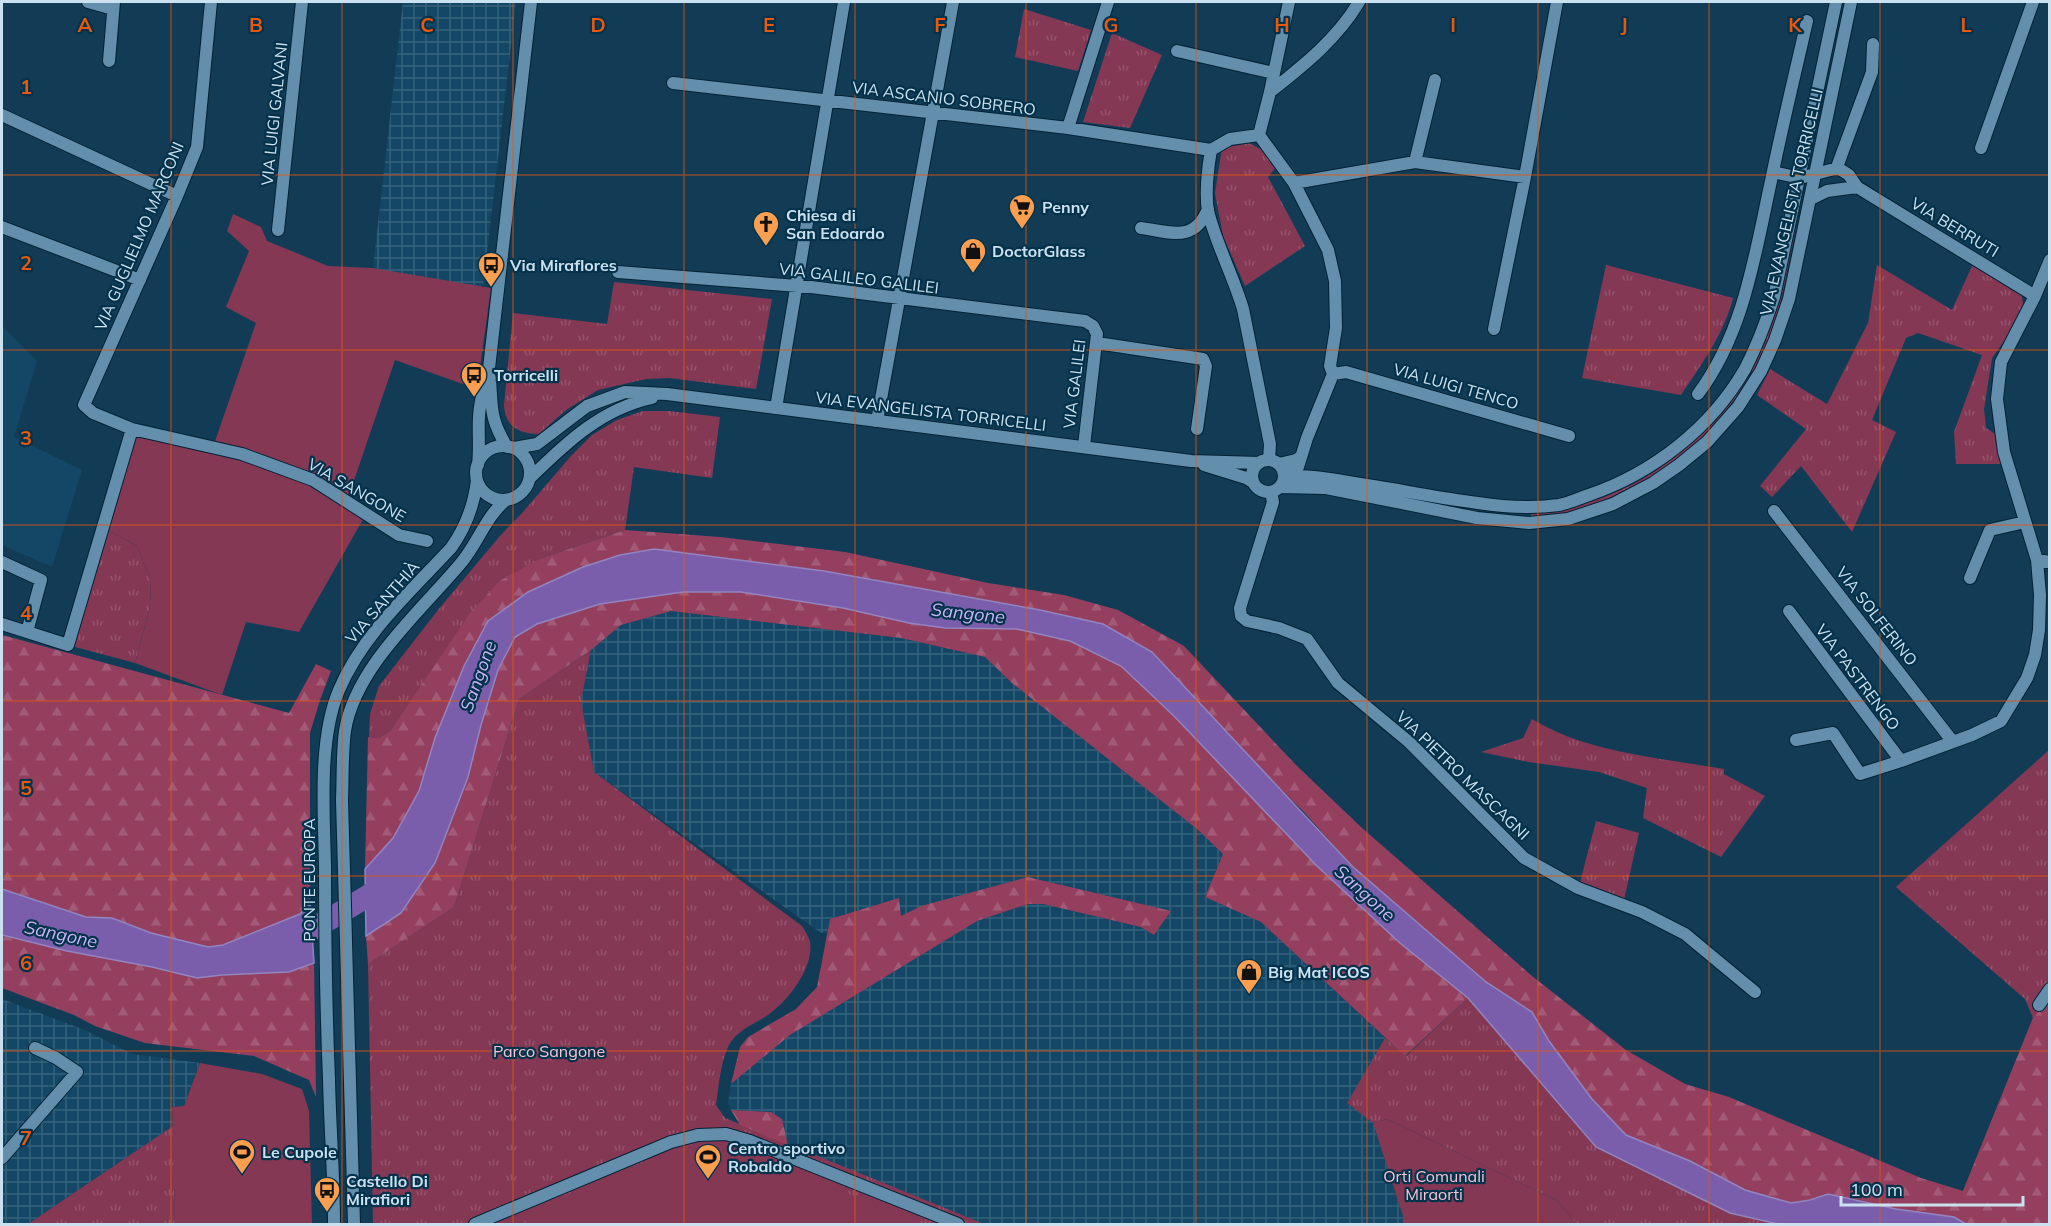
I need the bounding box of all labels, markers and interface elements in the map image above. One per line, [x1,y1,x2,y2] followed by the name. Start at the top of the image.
[78,12,93,37] text: A
[249,12,263,37] text: B
[420,12,434,37] text: C
[590,12,606,37] text: D
[763,12,775,37] text: E
[934,12,946,37] text: F
[1104,12,1118,37] text: G
[1274,12,1290,37] text: H
[1450,12,1456,37] text: I
[1620,12,1628,37] text: J
[1788,12,1802,37] text: K
[1960,12,1972,37] text: L
[257,41,291,187] street label: VIA LUIGI GALVANI
[20,74,32,99] text: 1
[851,77,1037,119] street label: VIA ASCANIO SOBRERO
[1755,87,1827,317] street label: VIA EVANGELISTA TORRICELLI
[90,139,188,333] street label: VIA GUGLIELMO MARCONI
[1007,192,1037,230] supermarket icon: Penny
[1907,193,2003,261] street label: VIA BERRUTI
[1042,197,1089,217] place label: Penny
[786,205,885,243] place label: Chiesa di San Edoardo
[751,209,781,247] church icon: Chiesa di San Edoardo
[958,236,988,274] shop icon: DoctorGlass
[992,241,1085,261] place label: DoctorGlass
[20,250,32,275] text: 2
[476,250,506,288] bus stop icon: Via Miraflores
[509,255,617,275] place label: Via Miraflores
[778,258,940,298] street label: VIA GALILEO GALILEI
[1059,338,1089,430] street label: VIA GALILEI
[1391,359,1521,413] street label: VIA LUIGI TENCO
[459,360,489,398] bus stop icon: Torricelli
[494,365,558,385] place label: Torricelli
[815,387,1047,435] street label: VIA EVANGELISTA TORRICELLI
[20,425,32,450] text: 3
[304,454,410,526] street label: VIA SANGONE
[341,556,423,647] street label: VIA SANTHIÀ
[1832,562,1922,670] street label: VIA SOLFERINO
[930,598,1006,628] water label: Sangone
[20,600,32,625] text: 4
[1811,620,1905,734] street label: VIA PASTRENGO
[455,637,502,715] water label: Sangone
[1392,706,1534,844] street label: VIA PIETRO MASCAGNI
[20,775,32,800] text: 5
[299,818,319,942] street label: PONTE EUROPA
[1330,860,1400,926] water label: Sangone
[22,915,100,953] water label: Sangone
[20,950,32,975] text: 6
[1234,957,1264,995] shop icon: Big Mat ICOS
[1268,962,1370,982] place label: Big Mat ICOS
[493,1041,605,1061] park label: Parco Sangone
[20,1125,32,1150] text: 7
[227,1137,257,1175] sports icon: Le Cupole
[728,1138,845,1176] place label: Centro sportivo Robaldo
[262,1142,337,1162] place label: Le Cupole
[693,1142,723,1180] sports icon: Centro sportivo Robaldo
[1383,1166,1485,1204] park label: Orti Comunali Miraorti
[1841,1169,2022,1207] scale bar
[346,1171,428,1209] place label: Castello Di Mirafiori
[312,1175,342,1213] bus stop icon: Castello Di Mirafiori
[1850,1178,1903,1201] text: 100 m

